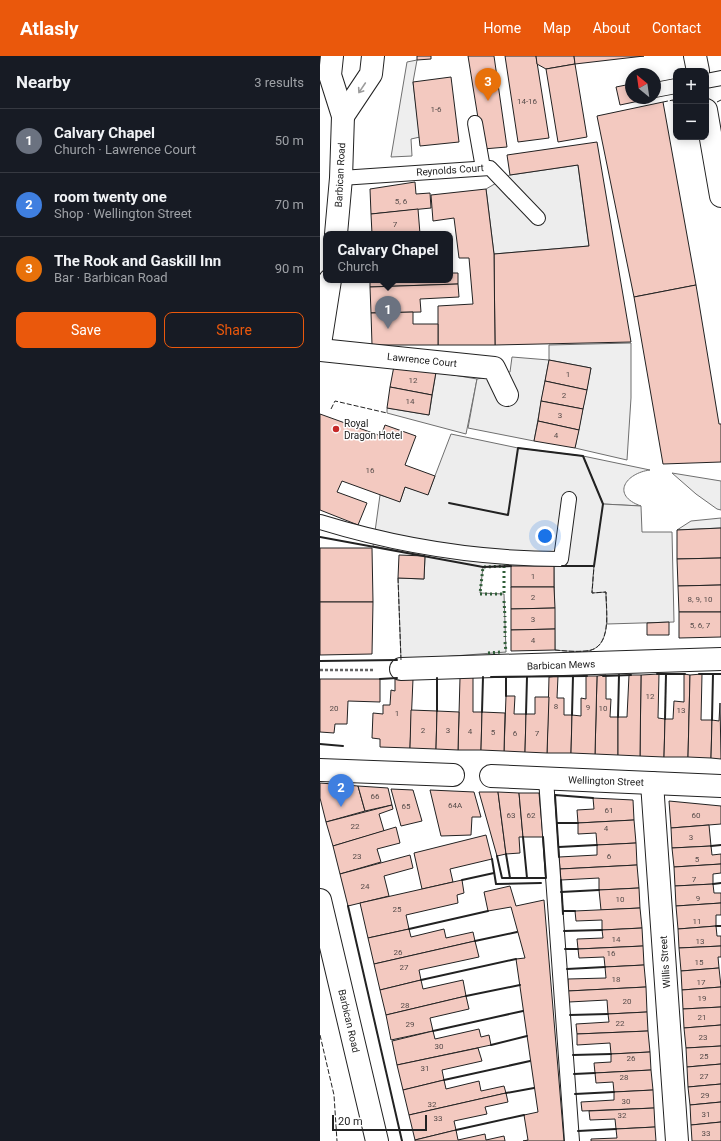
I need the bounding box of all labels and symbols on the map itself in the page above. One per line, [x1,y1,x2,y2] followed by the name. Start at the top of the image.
[475,68,501,101] pin: 3
[625,68,661,104] north arrow
[358,82,366,93] one-way arrow
[517,97,538,106] house number: 14-16
[430,105,442,114] house number: 1-6
[333,142,347,208] street label: Barbican Road
[416,162,484,178] street label: Reynolds Court
[395,197,408,206] house number: 5, 6
[393,220,398,229] house number: 7
[375,296,401,329] pin: 1
[387,351,457,369] street label: Lawrence Court
[566,370,570,379] house number: 1
[409,376,418,385] house number: 12
[562,391,567,400] house number: 2
[406,397,415,406] house number: 14
[558,411,562,420] house number: 3
[344,418,402,441] place label: Royal Dragon Hotel
[331,424,341,434] marker: Royal Dragon Hotel
[554,431,559,440] house number: 4
[366,466,375,475] house number: 16
[535,526,555,546] your location
[531,572,535,581] house number: 1
[531,593,536,602] house number: 2
[687,595,713,604] house number: 8, 9, 10
[531,615,535,624] house number: 3
[690,621,711,630] house number: 5, 6, 7
[531,636,536,645] house number: 4
[527,658,595,672] street label: Barbican Mews
[646,692,655,701] house number: 12
[554,702,559,711] house number: 8
[586,703,590,712] house number: 9
[330,704,339,713] house number: 20
[599,704,608,713] house number: 10
[677,706,686,715] house number: 13
[395,709,399,718] house number: 1
[421,726,426,735] house number: 2
[446,726,450,735] house number: 3
[468,727,473,736] house number: 4
[491,728,496,737] house number: 5
[513,729,518,738] house number: 6
[535,729,540,738] house number: 7
[328,774,354,807] pin: 2
[568,774,644,788] street label: Wellington Street
[371,792,380,801] house number: 66
[448,801,463,810] house number: 64A
[402,802,411,811] house number: 65
[605,806,614,815] house number: 61
[507,811,516,820] house number: 63
[527,811,536,820] house number: 62
[692,811,701,820] house number: 60
[351,822,360,831] house number: 22
[604,824,609,833] house number: 4
[689,833,693,842] house number: 3
[353,852,362,861] house number: 23
[607,852,612,861] house number: 6
[695,855,700,864] house number: 5
[692,875,697,884] house number: 7
[361,882,370,891] house number: 24
[696,894,700,903] house number: 9
[616,895,625,904] house number: 10
[393,905,402,914] house number: 25
[693,917,702,926] house number: 11
[612,935,621,944] house number: 14
[658,935,672,989] street label: Willis Street
[696,937,705,946] house number: 13
[394,948,403,957] house number: 26
[607,949,616,958] house number: 16
[695,958,704,967] house number: 15
[400,963,409,972] house number: 27
[612,975,621,984] house number: 18
[697,978,706,987] house number: 17
[336,988,362,1054] street label: Barbican Road
[698,994,707,1003] house number: 19
[623,997,632,1006] house number: 20
[401,1001,410,1010] house number: 28
[698,1013,707,1022] house number: 21
[616,1019,625,1028] house number: 22
[406,1020,415,1029] house number: 29
[699,1033,708,1042] house number: 23
[435,1042,444,1051] house number: 30
[700,1052,709,1061] house number: 25
[627,1054,636,1063] house number: 26
[421,1064,430,1073] house number: 31
[700,1072,709,1081] house number: 27
[620,1073,629,1082] house number: 28
[701,1091,710,1100] house number: 29
[622,1097,631,1106] house number: 30
[428,1100,437,1109] house number: 32
[702,1110,711,1119] house number: 31
[618,1111,627,1120] house number: 32
[332,1113,427,1132] scale bar
[434,1114,443,1123] house number: 33
[702,1129,711,1138] house number: 33

